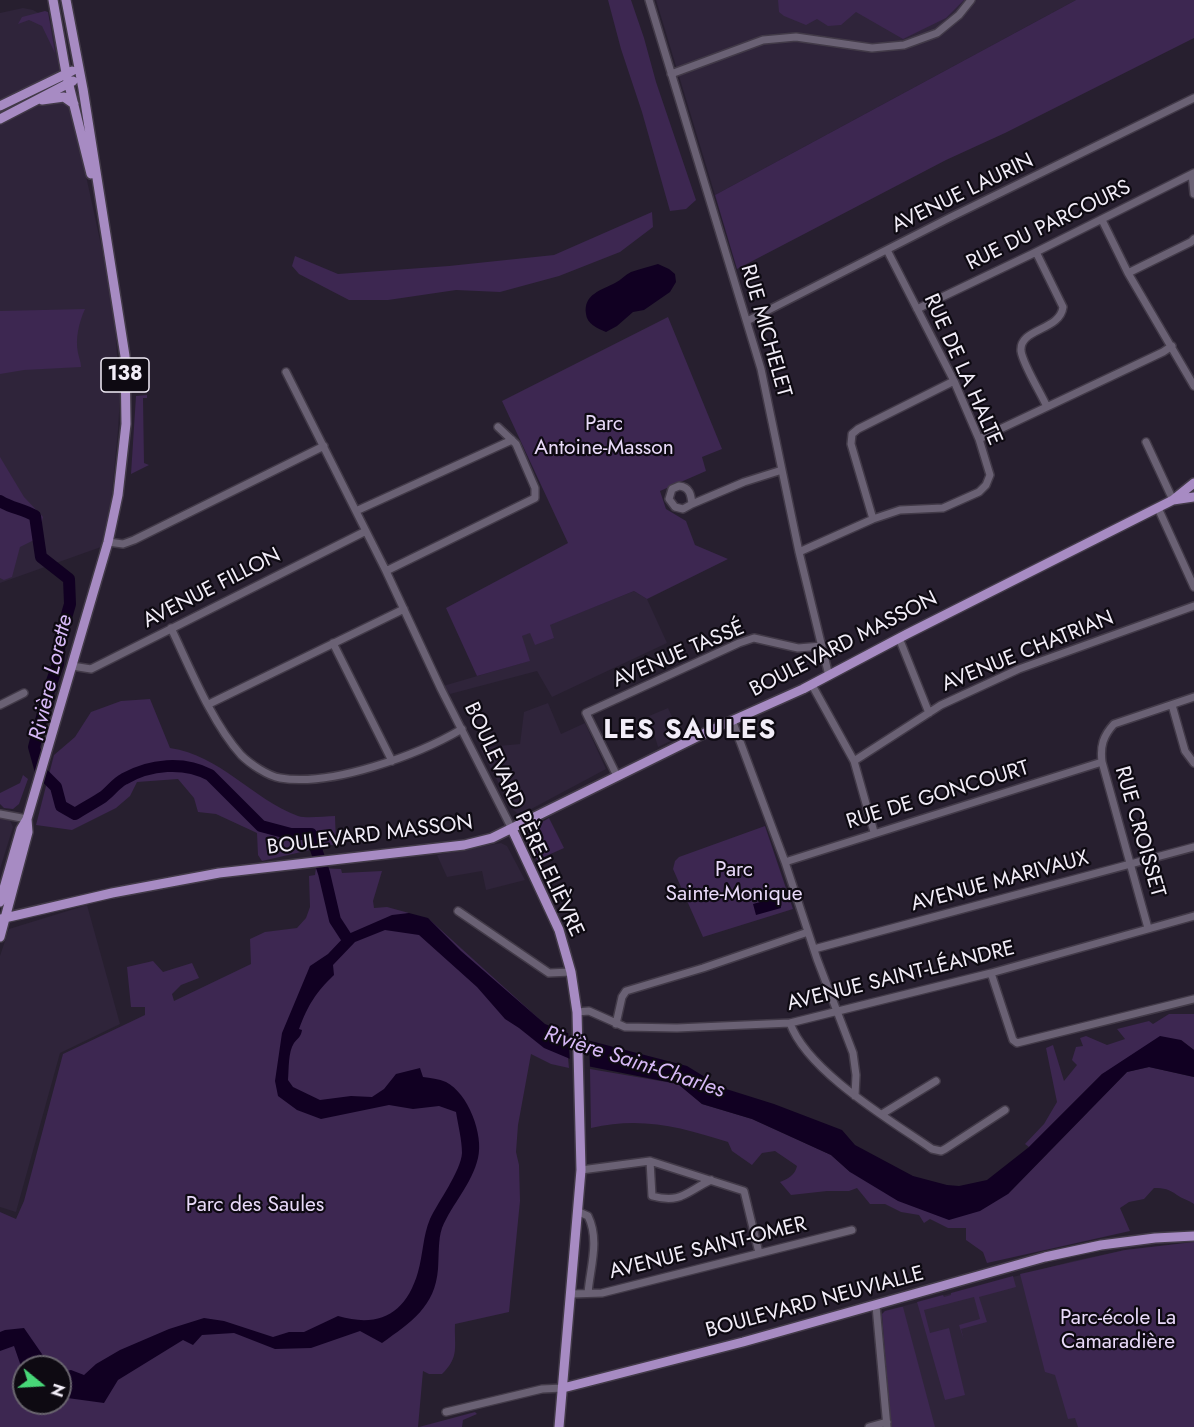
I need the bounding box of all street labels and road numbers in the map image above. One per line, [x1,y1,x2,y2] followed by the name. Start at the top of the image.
[888,149,1038,239] street label: AVENUE LAURIN
[963,175,1135,277] street label: RUE DU PARCOURS
[734,262,796,400] street label: RUE MICHELET
[917,290,1007,450] street label: RUE DE LA HALTE
[101,358,149,392] road number: 138
[139,543,285,635] street label: AVENUE FILLON
[746,587,942,703] street label: BOULEVARD MASSON
[938,606,1118,698] street label: AVENUE CHATRIAN
[609,616,749,694] street label: AVENUE TASSÉ
[458,699,588,941] street label: BOULEVARD PÈRE-LELIÈVRE
[844,756,1032,836] street label: RUE DE GONCOURT
[1108,764,1170,900] street label: RUE CROISSET
[266,811,474,861] street label: BOULEVARD MASSON
[909,846,1091,918] street label: AVENUE MARIVAUX
[784,936,1018,1018] street label: AVENUE SAINT-LÉANDRE
[607,1212,809,1286] street label: AVENUE SAINT-OMER
[703,1262,927,1344] street label: BOULEVARD NEUVIALLE

